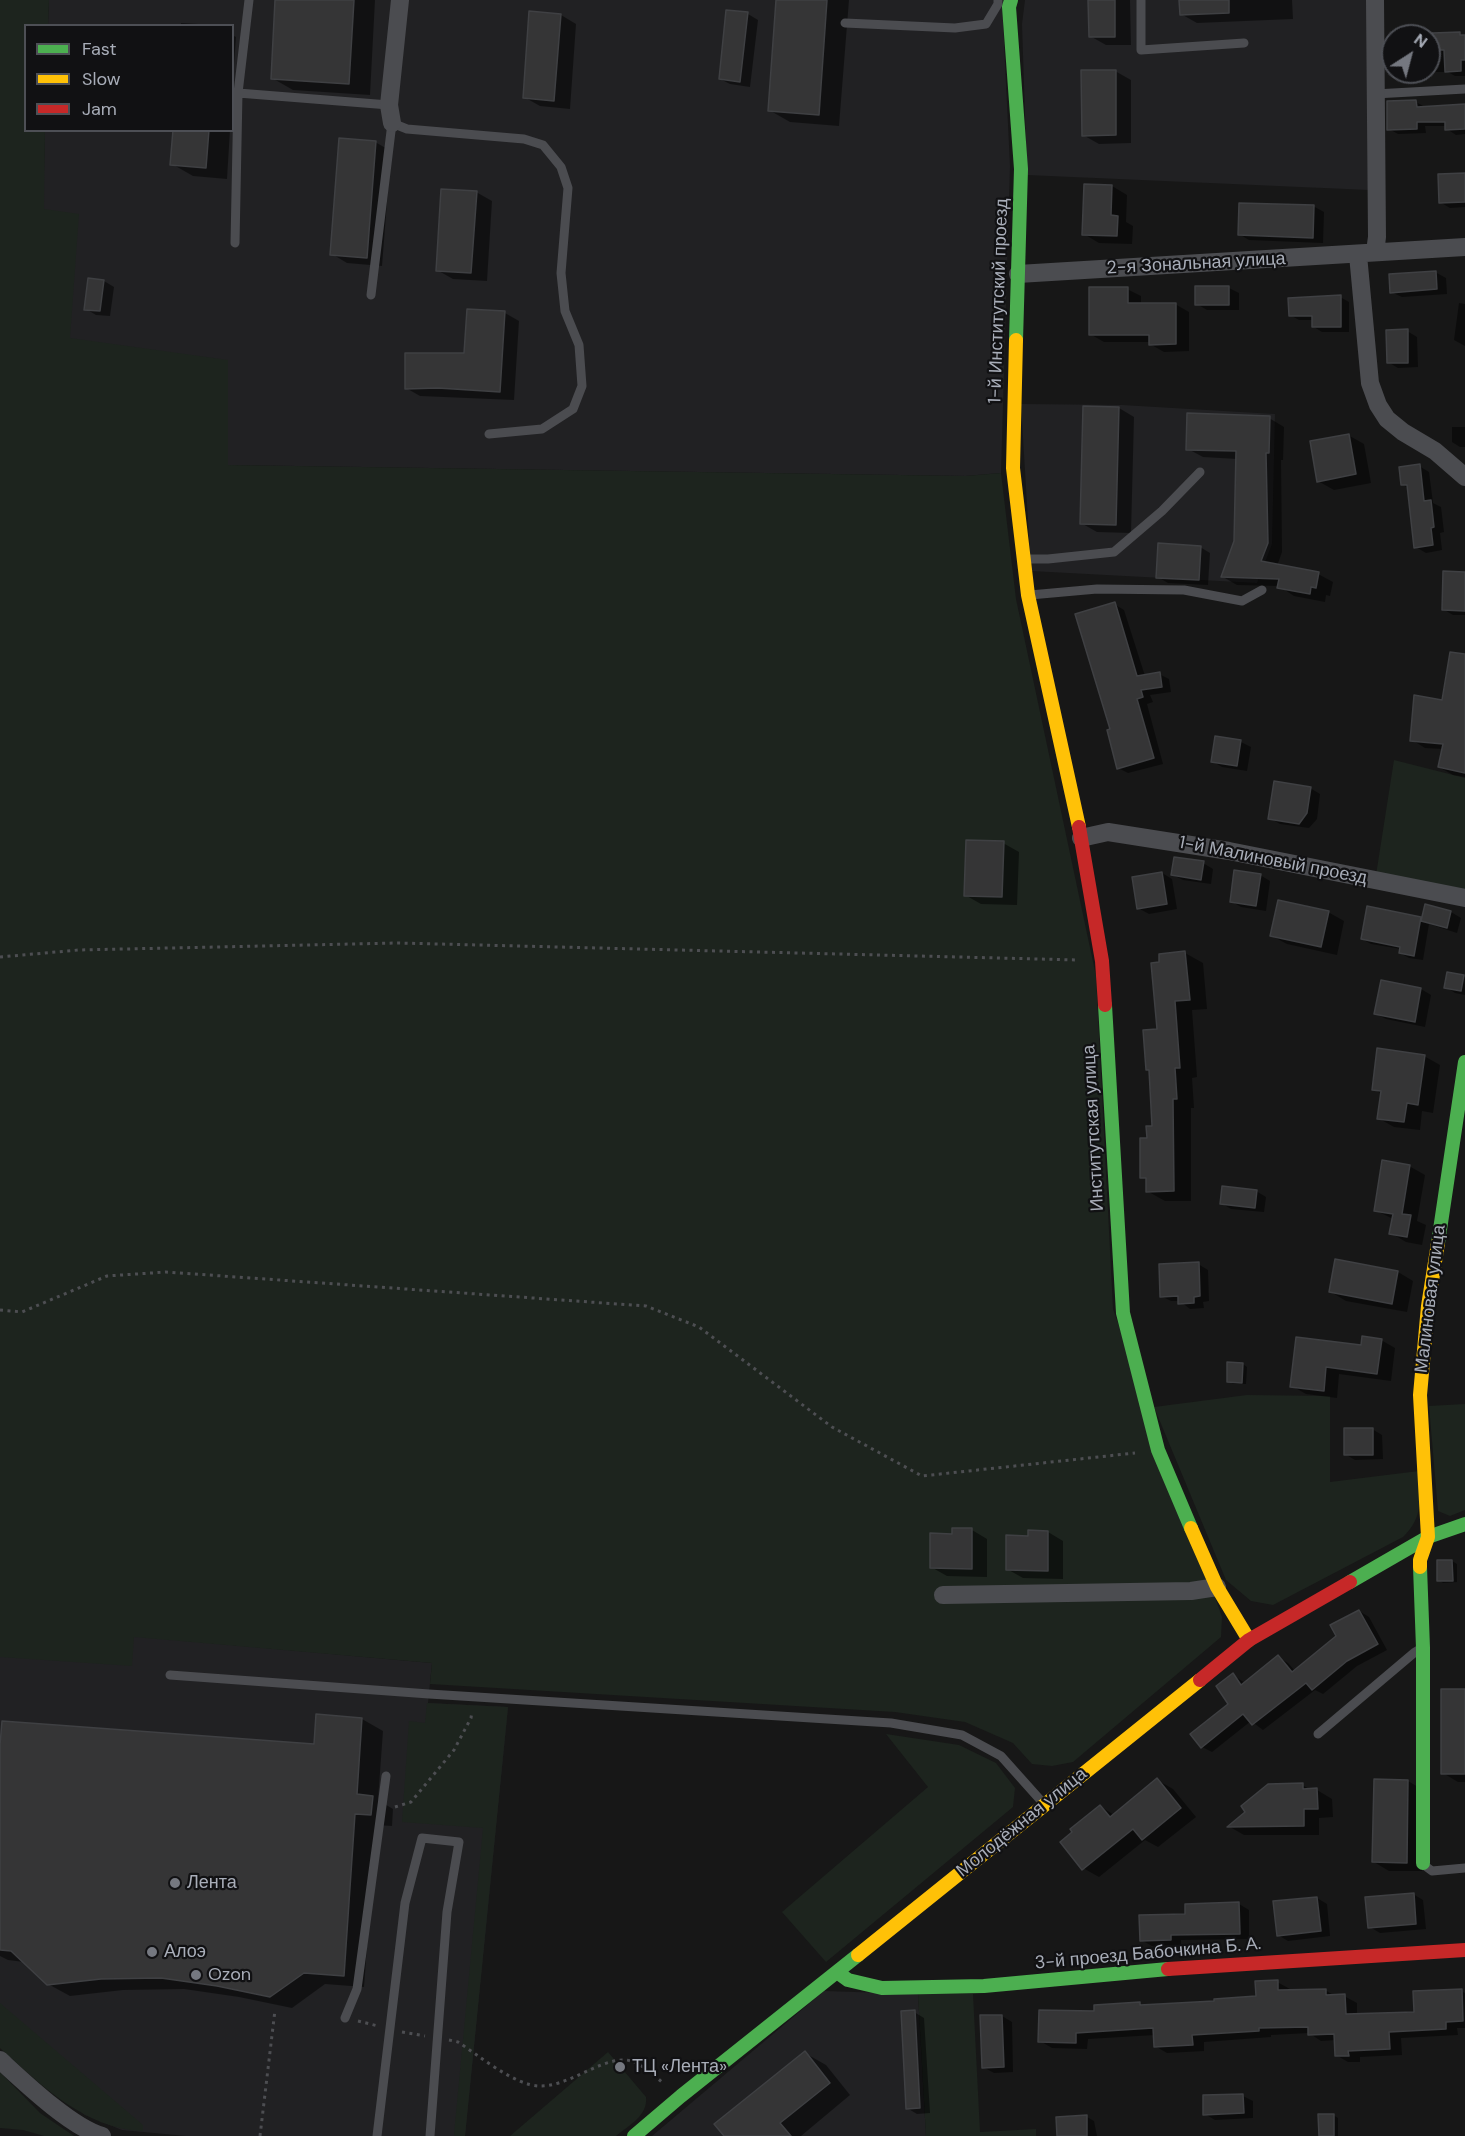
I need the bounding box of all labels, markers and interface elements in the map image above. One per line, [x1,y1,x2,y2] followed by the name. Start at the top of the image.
[24,24,234,132] legend
[1381,24,1441,84] north arrow
[1410,29,1432,53] text: N
[82,37,117,61] text: Fast
[82,67,121,91] text: Slow
[82,97,117,121] text: Jam
[985,198,1013,404] street label: 1-й Институтский проезд
[1106,249,1286,279] street label: 2-я Зональная улица
[1177,832,1369,890] street label: 1-й Малиновый проезд
[1079,1044,1109,1212] street label: Институтская улица
[1411,1224,1451,1374] street label: Малиновая улица
[952,1764,1092,1882] street label: Молодёжная улица
[187,1872,237,1894] place label: Лента
[168,1876,182,1890] marker: Лента
[1034,1933,1262,1975] street label: 3-й проезд Бабочкина Б. А.
[164,1941,206,1963] place label: Алоэ
[145,1945,159,1959] marker: Алоэ
[208,1964,251,1986] place label: Ozon
[189,1968,203,1982] marker: Ozon
[632,2056,727,2078] place label: ТЦ «Лента»
[613,2060,627,2074] marker: ТЦ «Лента»

